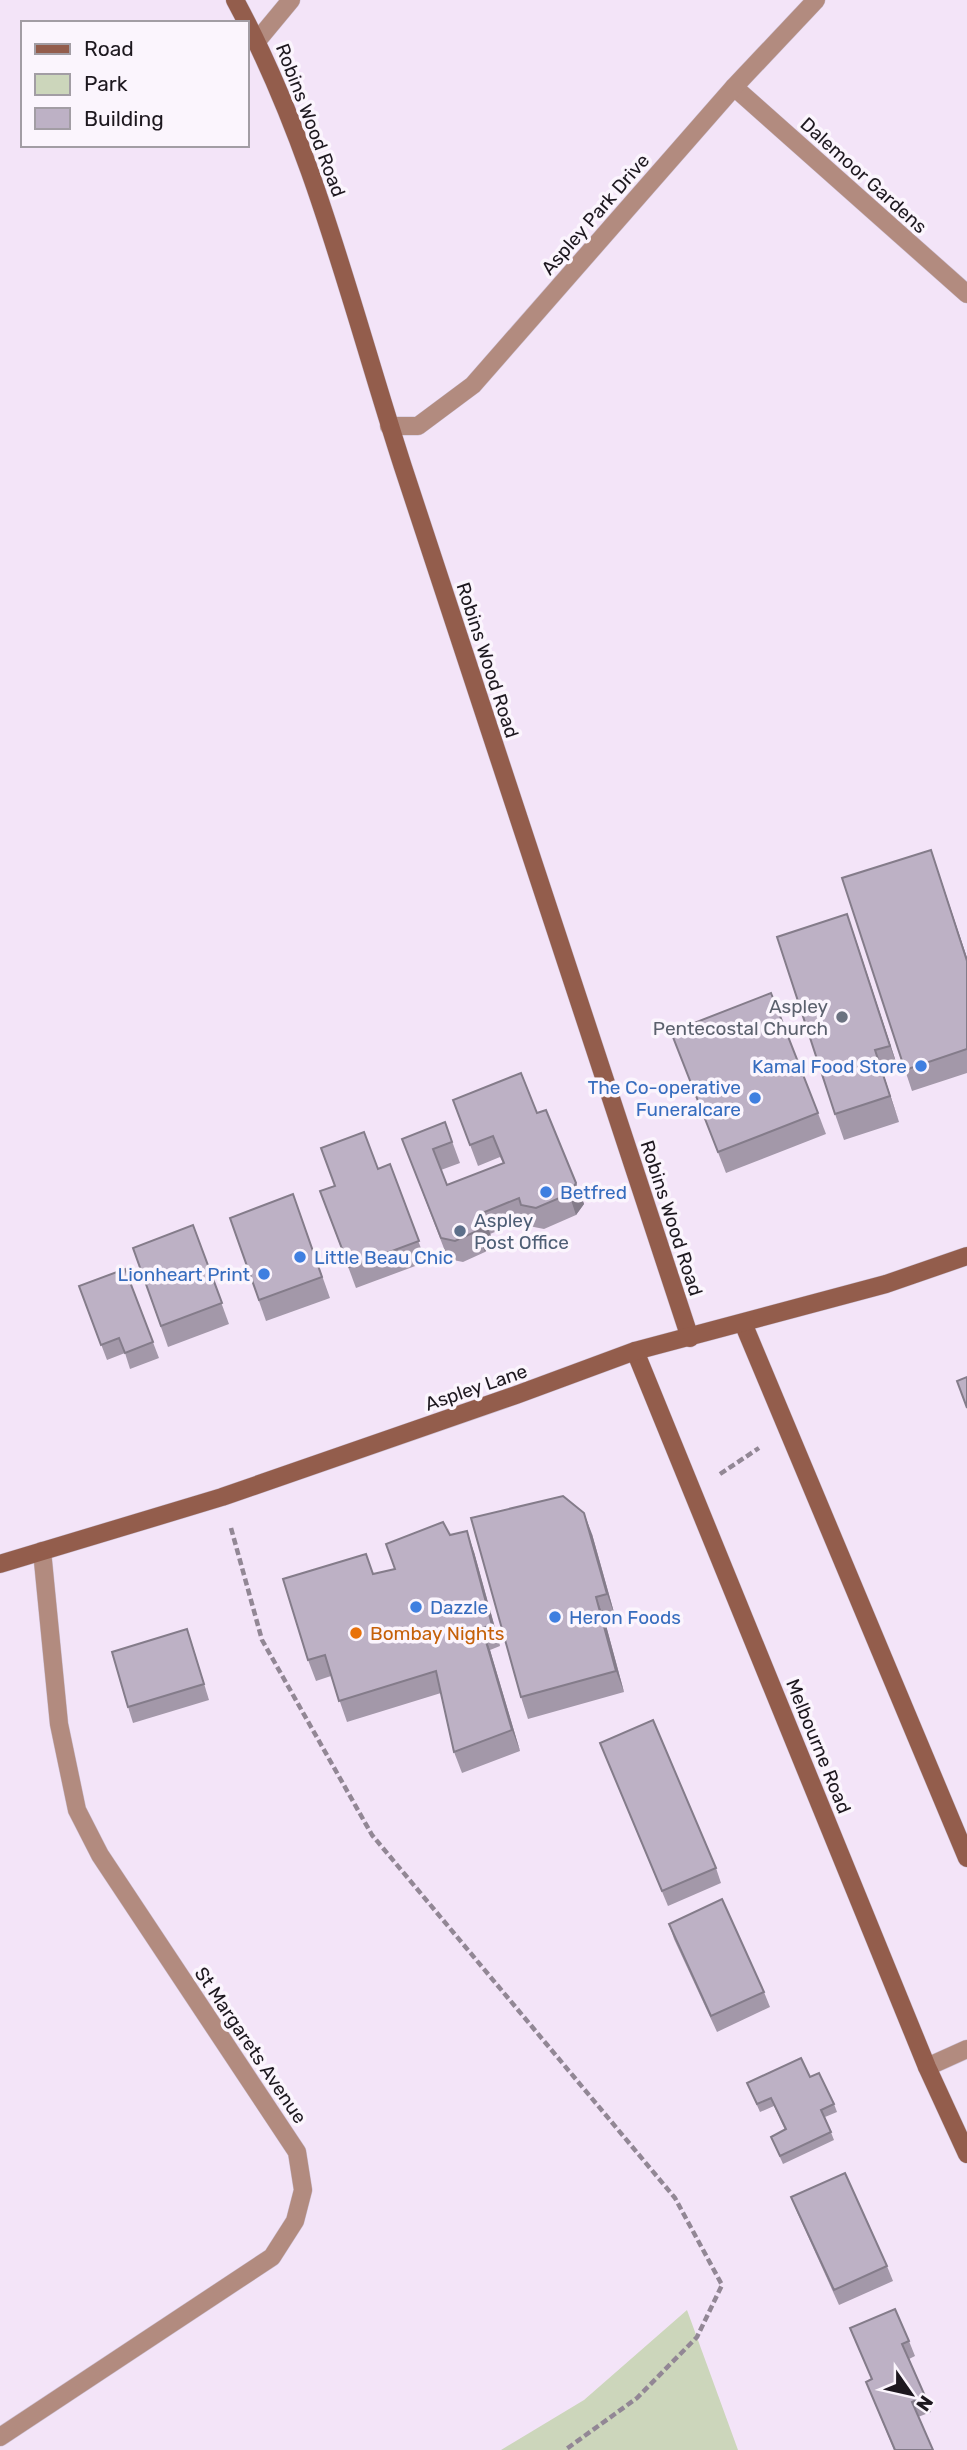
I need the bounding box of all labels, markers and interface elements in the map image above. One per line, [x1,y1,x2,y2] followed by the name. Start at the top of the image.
[21,21,248,147] legend
[84,36,134,61] text: Road
[271,40,350,200] street label: Robins Wood Road
[84,71,128,96] text: Park
[84,106,164,131] text: Building
[796,112,932,238] street label: Dalemoor Gardens
[537,149,654,280] street label: Aspley Park Drive
[452,579,524,741] street label: Robins Wood Road
[653,995,828,1040] place label: Aspley Pentecostal Church
[834,1009,850,1025] marker: Aspley Pentecostal Church
[752,1055,907,1078] place label: Kamal Food Store
[913,1058,929,1074] marker: Kamal Food Store
[588,1076,741,1121] place label: The Co-operative Funeralcare
[747,1090,763,1106] marker: The Co-operative Funeralcare
[636,1137,708,1299] street label: Robins Wood Road
[560,1181,627,1204] place label: Betfred
[538,1184,554,1200] marker: Betfred
[474,1209,569,1254] place label: Aspley Post Office
[452,1223,468,1239] marker: Aspley Post Office
[314,1246,453,1269] place label: Little Beau Chic
[292,1249,308,1265] marker: Little Beau Chic
[117,1263,251,1286] place label: Lionheart Print
[256,1266,272,1282] marker: Lionheart Print
[422,1359,530,1416] street label: Aspley Lane
[430,1596,488,1619] place label: Dazzle
[408,1599,424,1615] marker: Dazzle
[569,1606,681,1629] place label: Heron Foods
[547,1609,563,1625] marker: Heron Foods
[370,1622,504,1645] place label: Bombay Nights
[348,1625,364,1641] marker: Bombay Nights
[781,1676,856,1817] street label: Melbourne Road
[190,1963,311,2128] street label: St Margarets Avenue
[876,2359,946,2429] north arrow
[911,2391,938,2415] text: N

